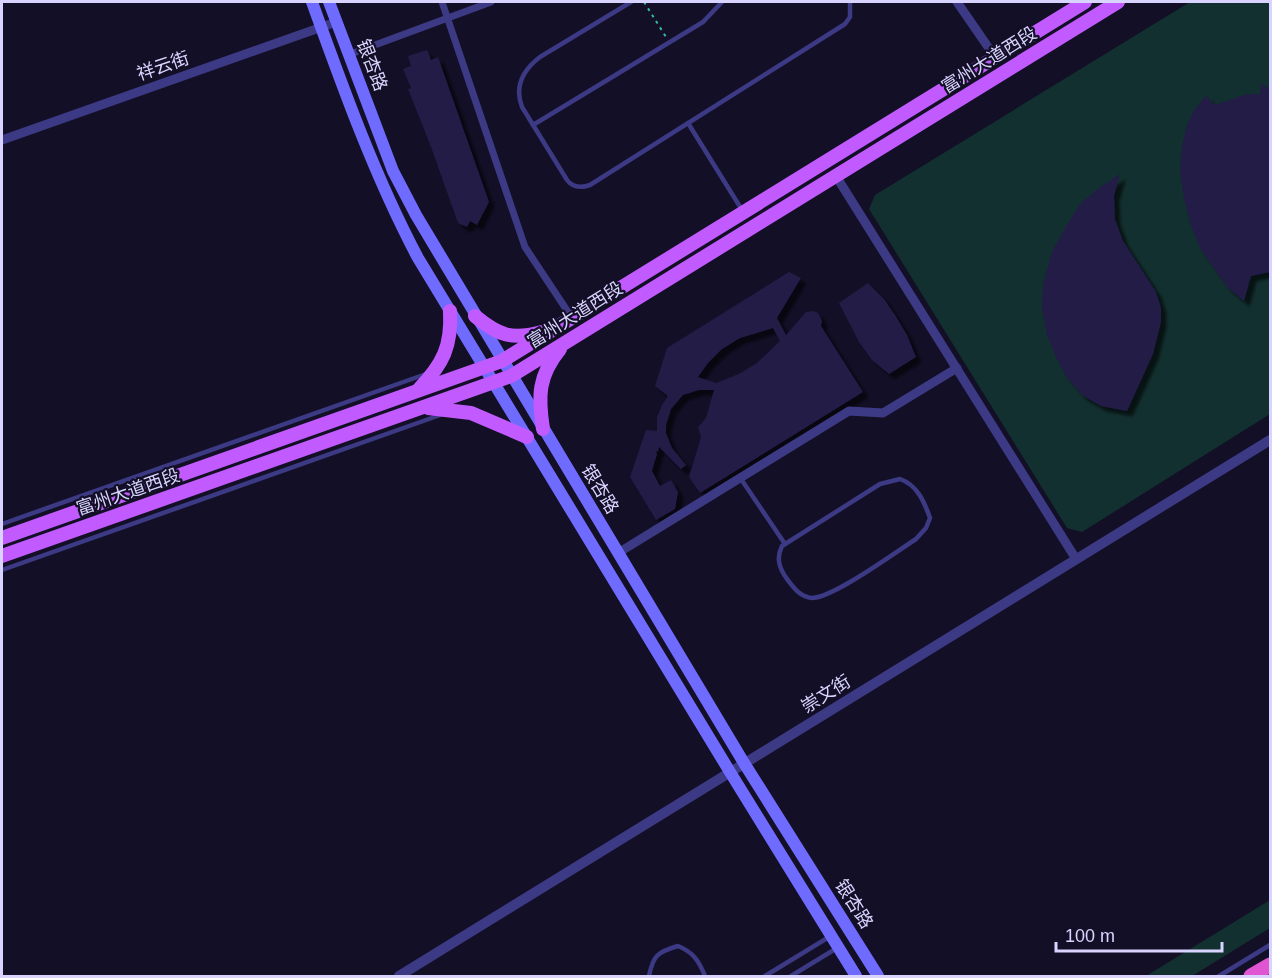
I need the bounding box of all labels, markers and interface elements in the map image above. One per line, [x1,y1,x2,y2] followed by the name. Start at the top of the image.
[938,23,1040,97] street label: 富州大道西段
[353,36,391,94] street label: 银杏路
[134,48,192,84] street label: 祥云街
[524,278,626,352] street label: 富州大道西段
[578,461,622,517] street label: 银杏路
[74,465,182,519] street label: 富州大道西段
[798,671,854,717] street label: 崇文街
[831,876,877,932] street label: 银杏路
[1056,915,1222,953] scale bar
[1065,926,1115,946] text: 100 m

